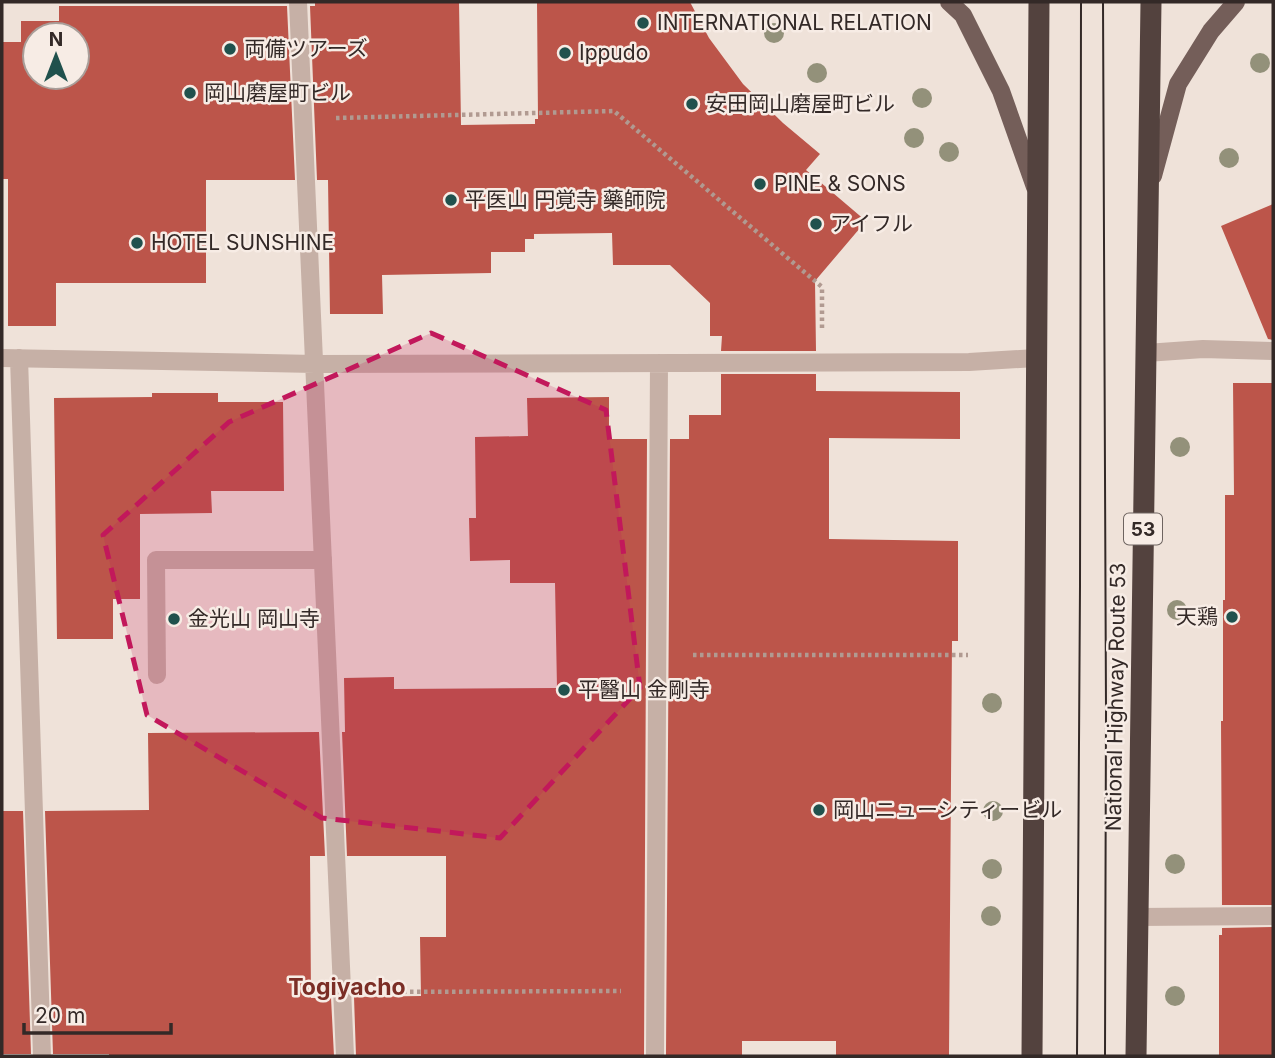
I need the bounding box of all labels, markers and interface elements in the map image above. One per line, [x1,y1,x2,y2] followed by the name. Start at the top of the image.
[657,10,932,35] place label: INTERNATIONAL RELATION
[635,15,651,31] marker: INTERNATIONAL RELATION
[21,21,91,91] north arrow
[49,28,63,51] text: N
[244,36,368,61] place label: 両備ツアーズ
[579,40,648,65] place label: Ippudo
[222,41,238,57] marker: 両備ツアーズ
[557,45,573,61] marker: Ippudo
[204,80,351,105] place label: 岡山磨屋町ビル
[182,85,198,101] marker: 岡山磨屋町ビル
[706,91,895,116] place label: 安田岡山磨屋町ビル
[684,96,700,112] marker: 安田岡山磨屋町ビル
[774,171,906,196] place label: PINE & SONS
[752,176,768,192] marker: PINE & SONS
[465,187,666,212] place label: 平医山 円覚寺 藥師院
[443,192,459,208] marker: 平医山 円覚寺 藥師院
[830,211,913,236] place label: アイフル
[808,216,824,232] marker: アイフル
[151,230,334,255] place label: HOTEL SUNSHINE
[129,235,145,251] marker: HOTEL SUNSHINE
[1124,514,1162,544] road number: 53
[1101,563,1130,831] street label: National Highway Route 53
[1176,604,1218,629] place label: 天鶏
[188,606,320,631] place label: 金光山 岡山寺
[1224,609,1240,625] marker: 天鶏
[166,611,182,627] marker: 金光山 岡山寺
[578,677,710,702] place label: 平醫山 金剛寺
[556,682,572,698] marker: 平醫山 金剛寺
[833,797,1062,822] place label: 岡山ニューシティービル
[811,802,827,818] marker: 岡山ニューシティービル
[288,973,406,1001] district label: Togiyacho
[24,992,172,1036] scale bar
[35,1003,85,1028] text: 20 m

